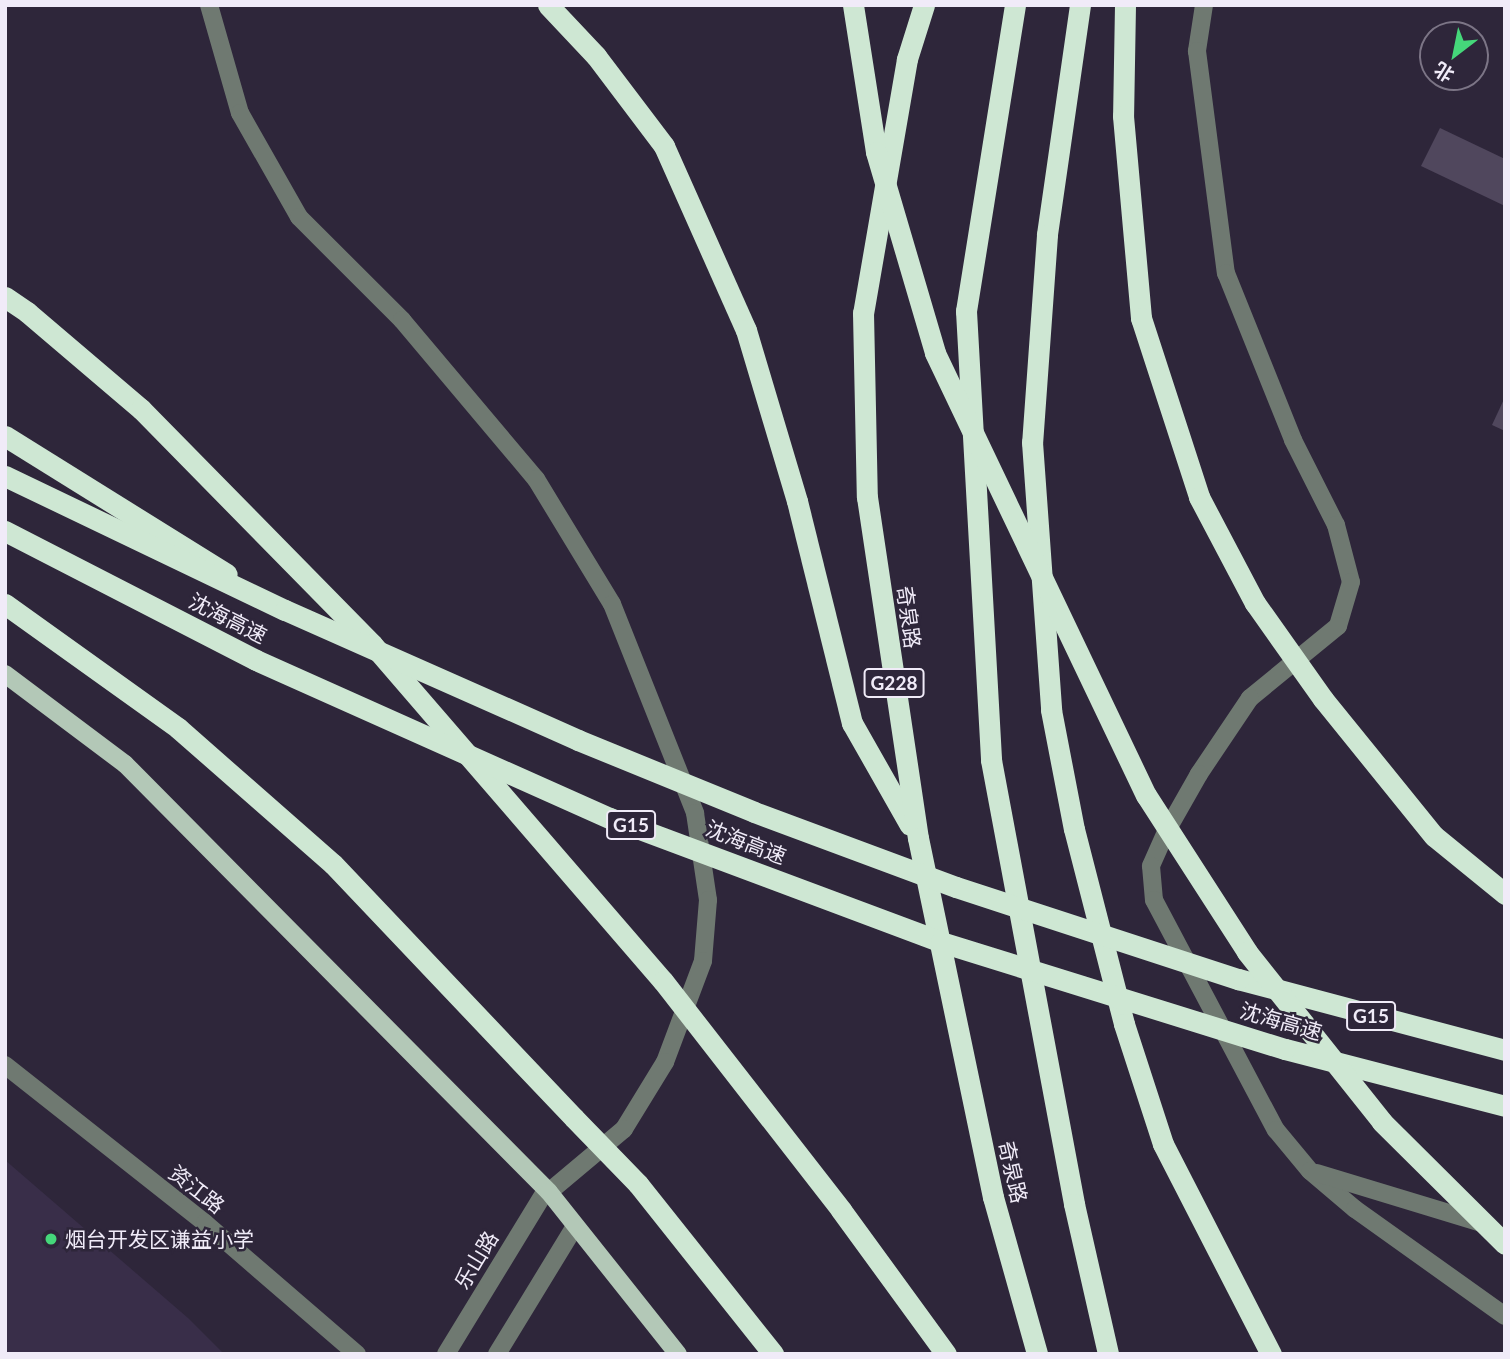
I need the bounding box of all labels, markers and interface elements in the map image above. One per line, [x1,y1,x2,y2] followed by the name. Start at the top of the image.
[1419,21,1489,91] north arrow
[1430,58,1458,87] text: 北
[892,584,926,650] street label: 奇泉路
[185,588,271,648] street label: 沈海高速
[862,668,926,698] road number: G228
[605,810,657,840] road number: G15
[702,815,790,869] street label: 沈海高速
[1237,997,1325,1045] street label: 沈海高速
[1345,1000,1397,1032] road number: G15
[994,1138,1032,1206] street label: 奇泉路
[164,1160,230,1218] street label: 资江路
[65,1226,254,1252] place label: 烟台开发区谦益小学
[449,1227,503,1293] street label: 乐山路
[43,1231,59,1247] marker: 烟台开发区谦益小学

